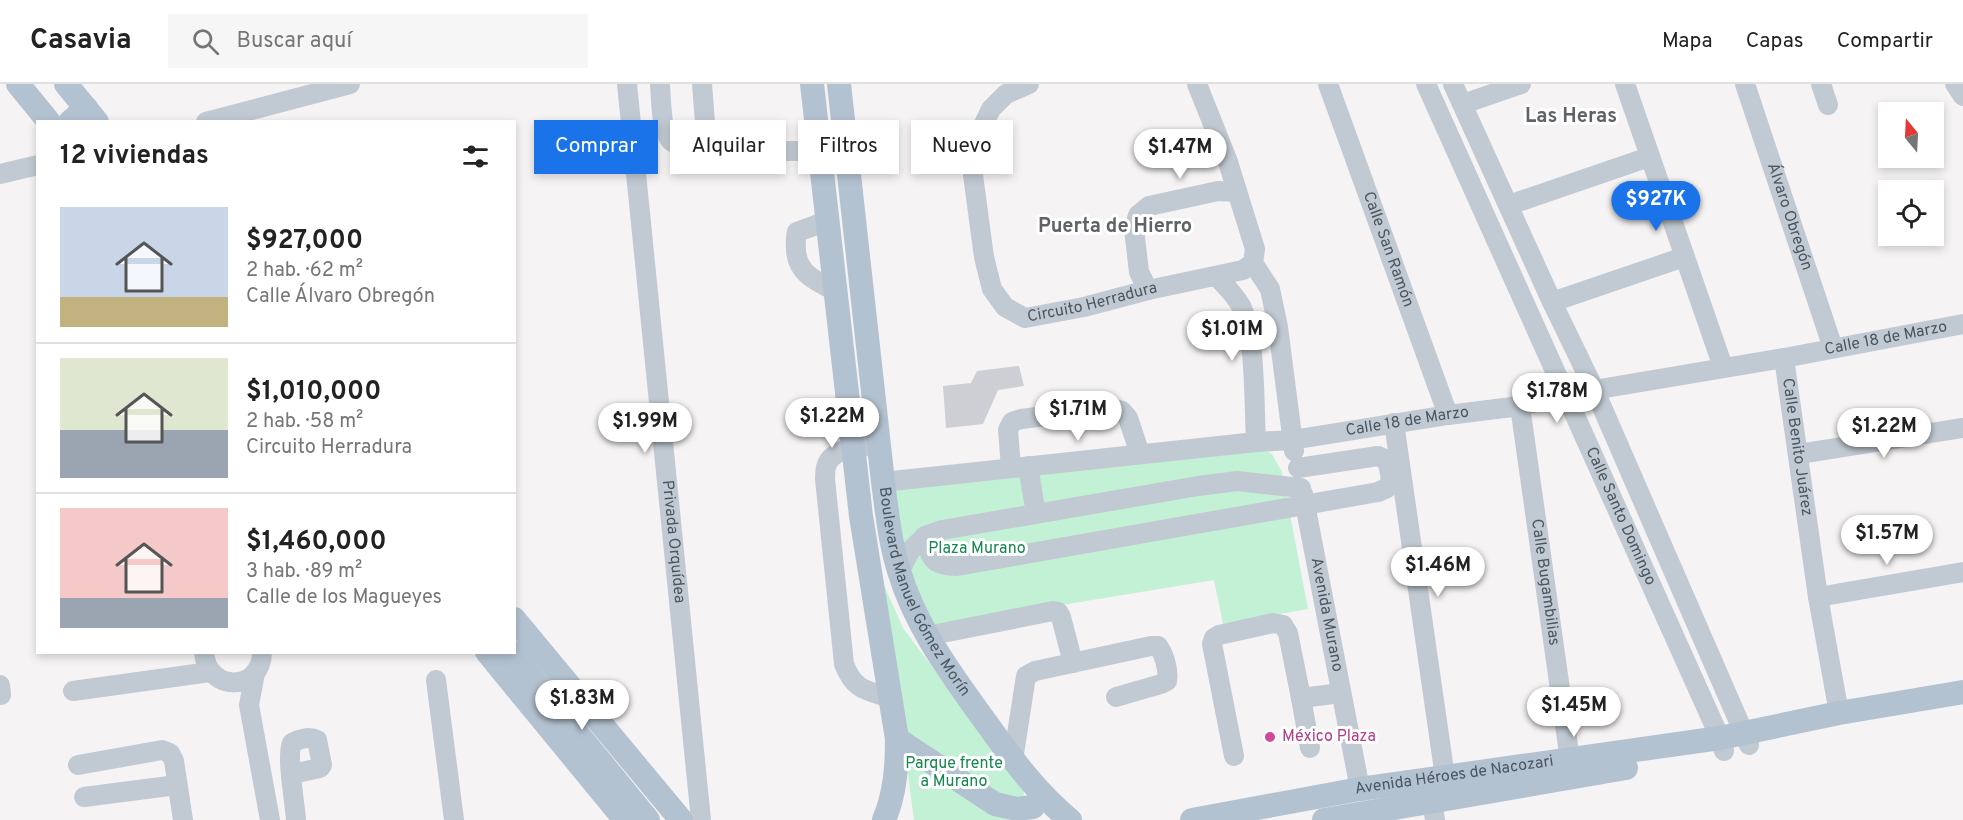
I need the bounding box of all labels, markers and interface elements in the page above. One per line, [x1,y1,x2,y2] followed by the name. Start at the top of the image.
[168,14,588,68] search box
[30,23,132,59] text: Casavia
[189,25,222,58] icon: search
[237,28,352,55] text: Buscar aquí
[1662,28,1713,55] text: Mapa
[1746,28,1804,55] text: Capas
[1837,28,1933,55] text: Compartir
[1878,102,1944,168] north arrow
[1878,102,1944,246] map controls
[1525,104,1617,130] district label: Las Heras
[534,120,658,174] chip: Comprar
[670,120,786,174] chip: Alquilar
[798,120,899,174] chip: Filtros
[911,120,1013,174] chip: Nuevo
[1131,129,1229,180] pin: $1.47M
[1148,135,1212,161] text: $1.47M
[60,140,209,173] text: 12 viviendas
[459,140,492,173] icon: filters
[1762,160,1817,273] street label: Álvaro Obregón
[1878,180,1944,246] button: locate
[1614,181,1698,232] pin: $927K
[1625,187,1687,213] text: $927K
[1358,189,1418,310] street label: Calle San Ramón
[1038,214,1192,240] district label: Puerta de Hierro
[246,225,363,258] text: $927,000
[108,231,180,303] icon: home
[246,258,363,284] text: 2 hab. · 62 m²
[1026,278,1159,327] street label: Circuito Herradura
[246,284,435,310] text: Calle Álvaro Obregón
[1183,311,1281,362] pin: $1.01M
[1201,317,1263,343] text: $1.01M
[1823,317,1949,360] street label: Calle 18 de Marzo
[1508,373,1606,424] pin: $1.78M
[246,376,381,409] text: $1,010,000
[1777,377,1816,517] street label: Calle Benito Juárez
[1526,379,1588,405] text: $1.78M
[108,382,180,454] icon: home
[1029,391,1127,442] pin: $1.71M
[1049,397,1107,423] text: $1.71M
[783,398,881,449] pin: $1.22M
[1344,402,1470,441] street label: Calle 18 de Marzo
[596,403,694,454] pin: $1.99M
[799,404,865,430] text: $1.22M
[1835,408,1933,459] pin: $1.22M
[246,409,363,435] text: 2 hab. · 58 m²
[612,409,678,435] text: $1.99M
[1851,414,1917,440] text: $1.22M
[246,435,412,461] text: Circuito Herradura
[1581,444,1660,589] street label: Calle Santo Domingo
[657,479,689,604] street label: Privada Orquídea
[874,486,974,701] street label: Boulevard Manuel Gómez Morín
[1838,515,1936,566] pin: $1.57M
[1526,518,1564,647] street label: Calle Bugambilias
[1855,521,1919,547] text: $1.57M
[246,526,387,559] text: $1,460,000
[108,532,180,604] icon: home
[928,539,1026,559] park label: Plaza Murano
[1389,547,1487,598] pin: $1.46M
[1405,553,1471,579] text: $1.46M
[1306,556,1347,674] street label: Avenida Murano
[246,559,362,585] text: 3 hab. · 89 m²
[246,585,442,611] text: Calle de los Magueyes
[533,680,631,731] pin: $1.83M
[549,686,615,712] text: $1.83M
[1525,687,1623,738] pin: $1.45M
[1541,693,1607,719] text: $1.45M
[1282,727,1376,747] place label: México Plaza
[1263,730,1277,744] marker: México Plaza
[1353,752,1555,800] street label: Avenida Héroes de Nacozari
[905,754,1003,792] park label: Parque frente a Murano

